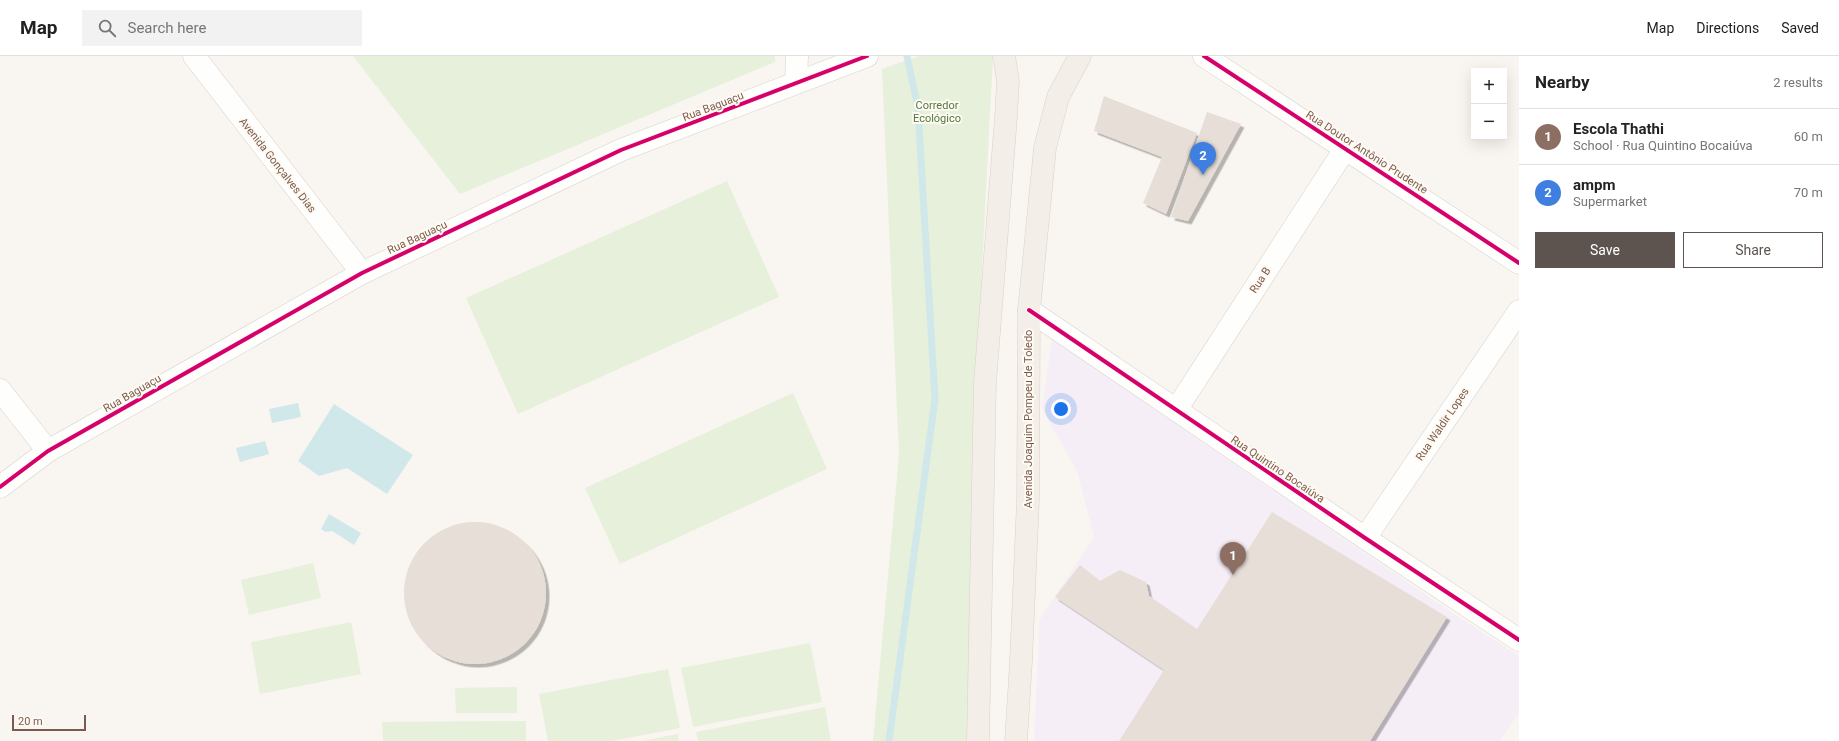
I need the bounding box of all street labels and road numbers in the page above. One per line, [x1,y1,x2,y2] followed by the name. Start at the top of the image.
[681,89,746,124] street label: Rua Baguaçu
[1303,108,1430,197] street label: Rua Doutor Antônio Prudente
[236,115,319,216] street label: Avenida Gonçalves Dias
[385,218,449,257] street label: Rua Baguaçu
[1247,265,1274,296] street label: Rua B
[1022,330,1035,508] street label: Avenida Joaquim Pompeu de Toledo
[101,372,163,415] street label: Rua Baguaçu
[1413,385,1472,463] street label: Rua Waldir Lopes
[1228,433,1327,506] street label: Rua Quintino Bocaiúva

